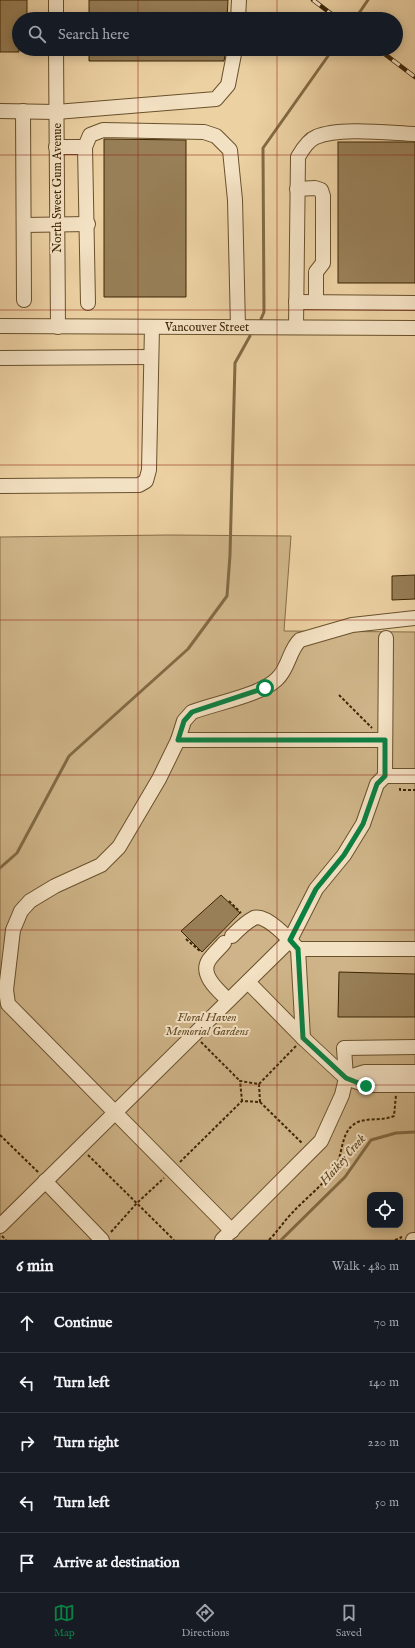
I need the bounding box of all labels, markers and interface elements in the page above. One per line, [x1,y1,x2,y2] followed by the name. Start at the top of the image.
[12,12,403,56] search box
[26,23,48,45] icon: search
[58,25,129,44] text: Search here
[50,123,65,253] street label: North Sweet Gum Avenue
[164,320,249,335] street label: Vancouver Street
[256,679,274,697] route start
[165,1010,249,1039] park label: Floral Haven Memorial Gardens
[357,1077,375,1095] route end
[315,1130,370,1190] water label: Haikey Creek
[367,1192,403,1228] map controls
[367,1192,403,1228] button: locate
[16,1256,54,1277] text: 6 min
[332,1258,399,1275] text: Walk · 480 m
[16,1312,38,1334] icon: ahead
[54,1313,112,1332] text: Continue
[374,1314,399,1331] text: 70 m
[16,1372,38,1394] icon: left
[54,1373,110,1392] text: Turn left
[369,1374,399,1391] text: 140 m
[16,1432,38,1454] icon: right
[54,1433,119,1452] text: Turn right
[368,1434,399,1451] text: 220 m
[16,1492,38,1514] icon: left
[54,1493,110,1512] text: Turn left
[375,1494,399,1511] text: 50 m
[16,1552,38,1574] icon: arrive
[54,1553,180,1572] text: Arrive at destination
[53,1602,75,1640] tab: Map
[182,1602,229,1640] tab: Directions
[336,1602,362,1640] tab: Saved

